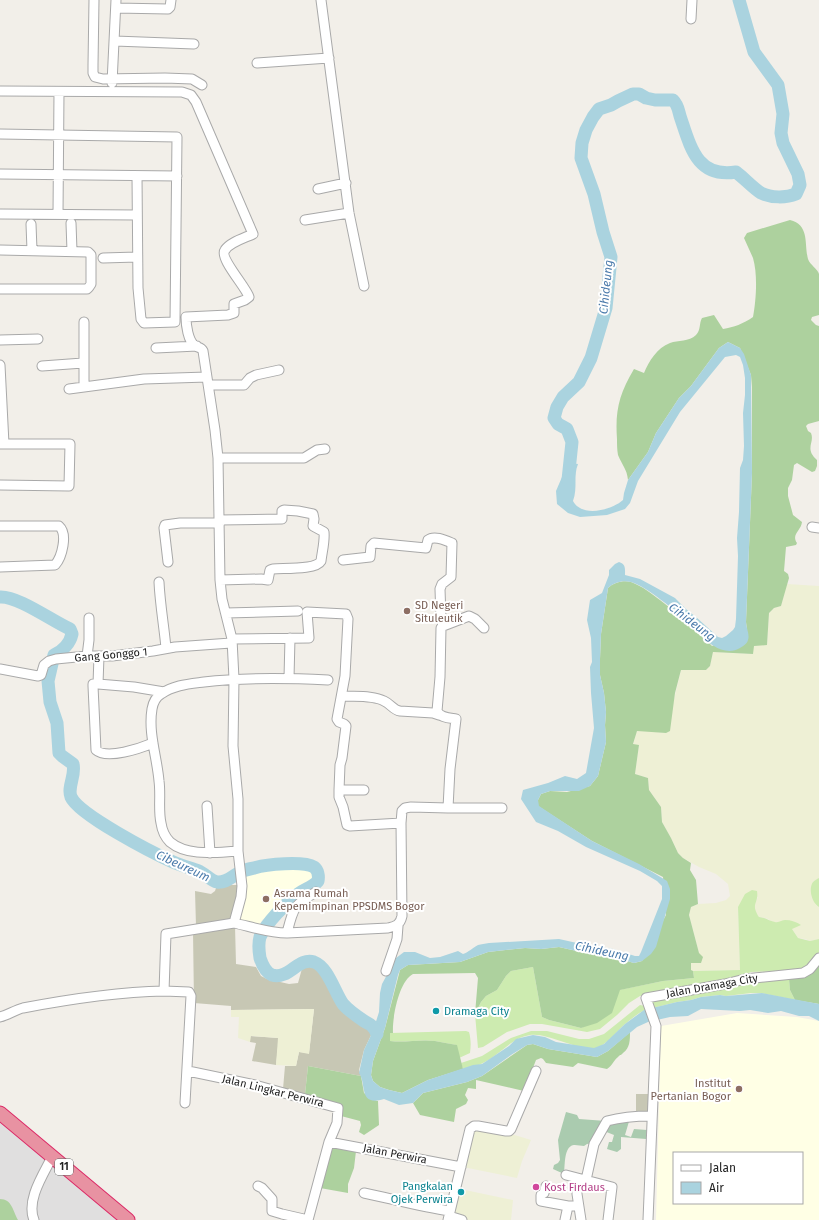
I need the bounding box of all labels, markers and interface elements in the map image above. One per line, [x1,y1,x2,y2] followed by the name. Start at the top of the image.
[596,259,616,315] water label: Cihideung
[415,599,463,625] place label: SD Negeri Situleutik
[666,600,718,644] water label: Cihideung
[402,606,412,616] marker: SD Negeri Situleutik
[74,645,148,665] street label: Gang Gonggo 1
[154,847,212,885] water label: Cibeureum
[274,887,425,913] place label: Asrama Rumah Kepemimpinan PPSDMS Bogor
[261,894,271,904] marker: Asrama Rumah Kepemimpinan PPSDMS Bogor
[574,938,630,964] water label: Cihideung
[665,971,759,1000] street label: Jalan Dramaga City
[444,1005,510,1018] place label: Dramaga City
[431,1006,441,1016] marker: Dramaga City
[221,1072,325,1110] street label: Jalan Lingkar Perwira
[651,1077,732,1103] place label: Institut Pertanian Bogor
[734,1084,744,1094] marker: Institut Pertanian Bogor
[362,1141,428,1167] street label: Jalan Perwira
[673,1152,803,1204] legend
[55,1159,73,1175] road number: 11
[709,1161,736,1175] text: Jalan
[391,1180,453,1206] place label: Pangkalan Ojek Perwira
[544,1181,605,1194] place label: Kost Firdaus
[709,1181,724,1195] text: Air
[531,1182,541,1192] marker: Kost Firdaus
[456,1187,466,1197] marker: Pangkalan Ojek Perwira

